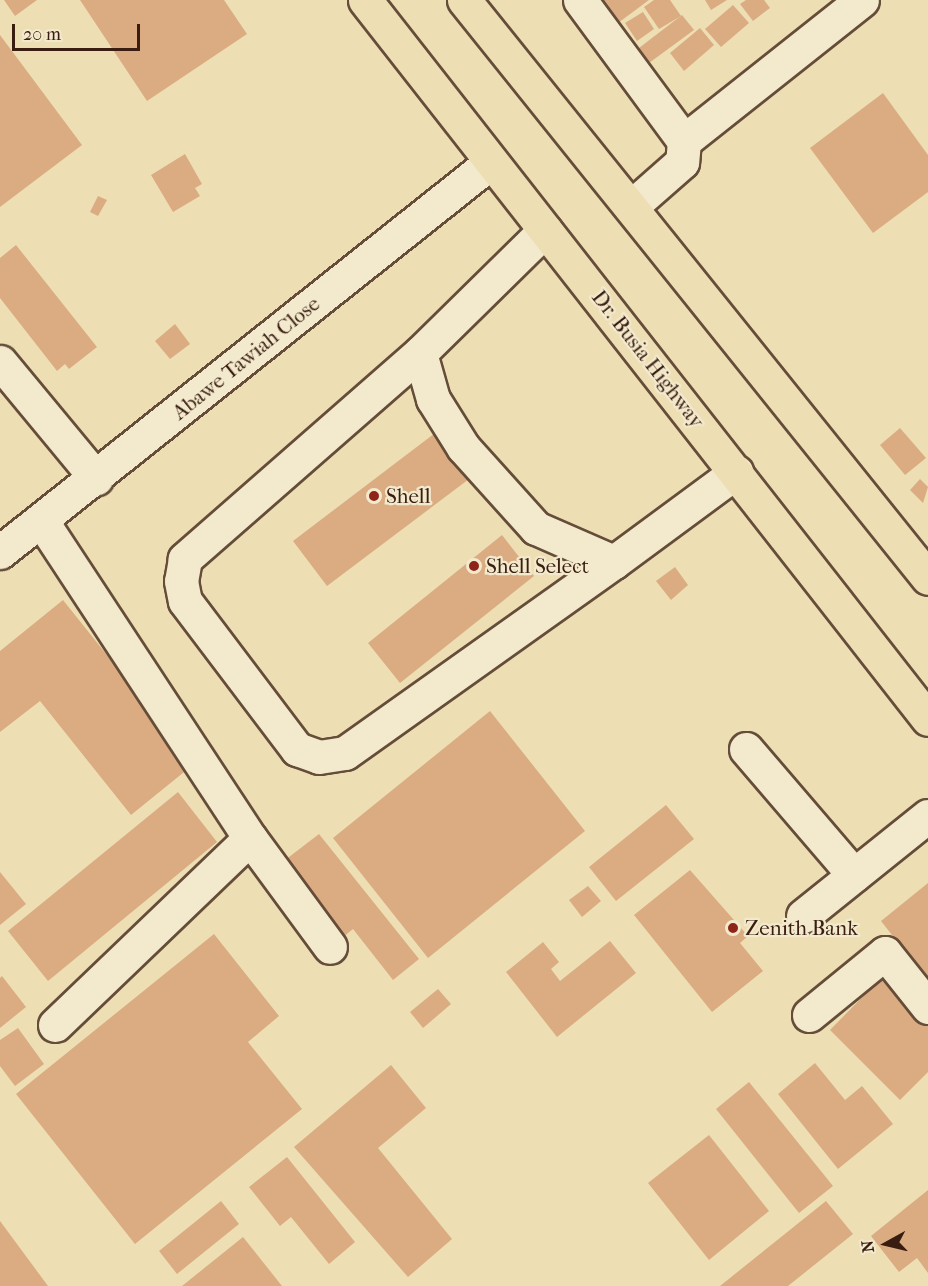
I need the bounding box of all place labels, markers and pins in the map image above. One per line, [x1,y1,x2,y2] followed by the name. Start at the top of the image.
[386,483,430,509] place label: Shell
[367,489,381,503] marker: Shell
[486,553,589,579] place label: Shell Select
[467,559,481,573] marker: Shell Select
[745,915,858,941] place label: Zenith Bank
[726,921,740,935] marker: Zenith Bank

